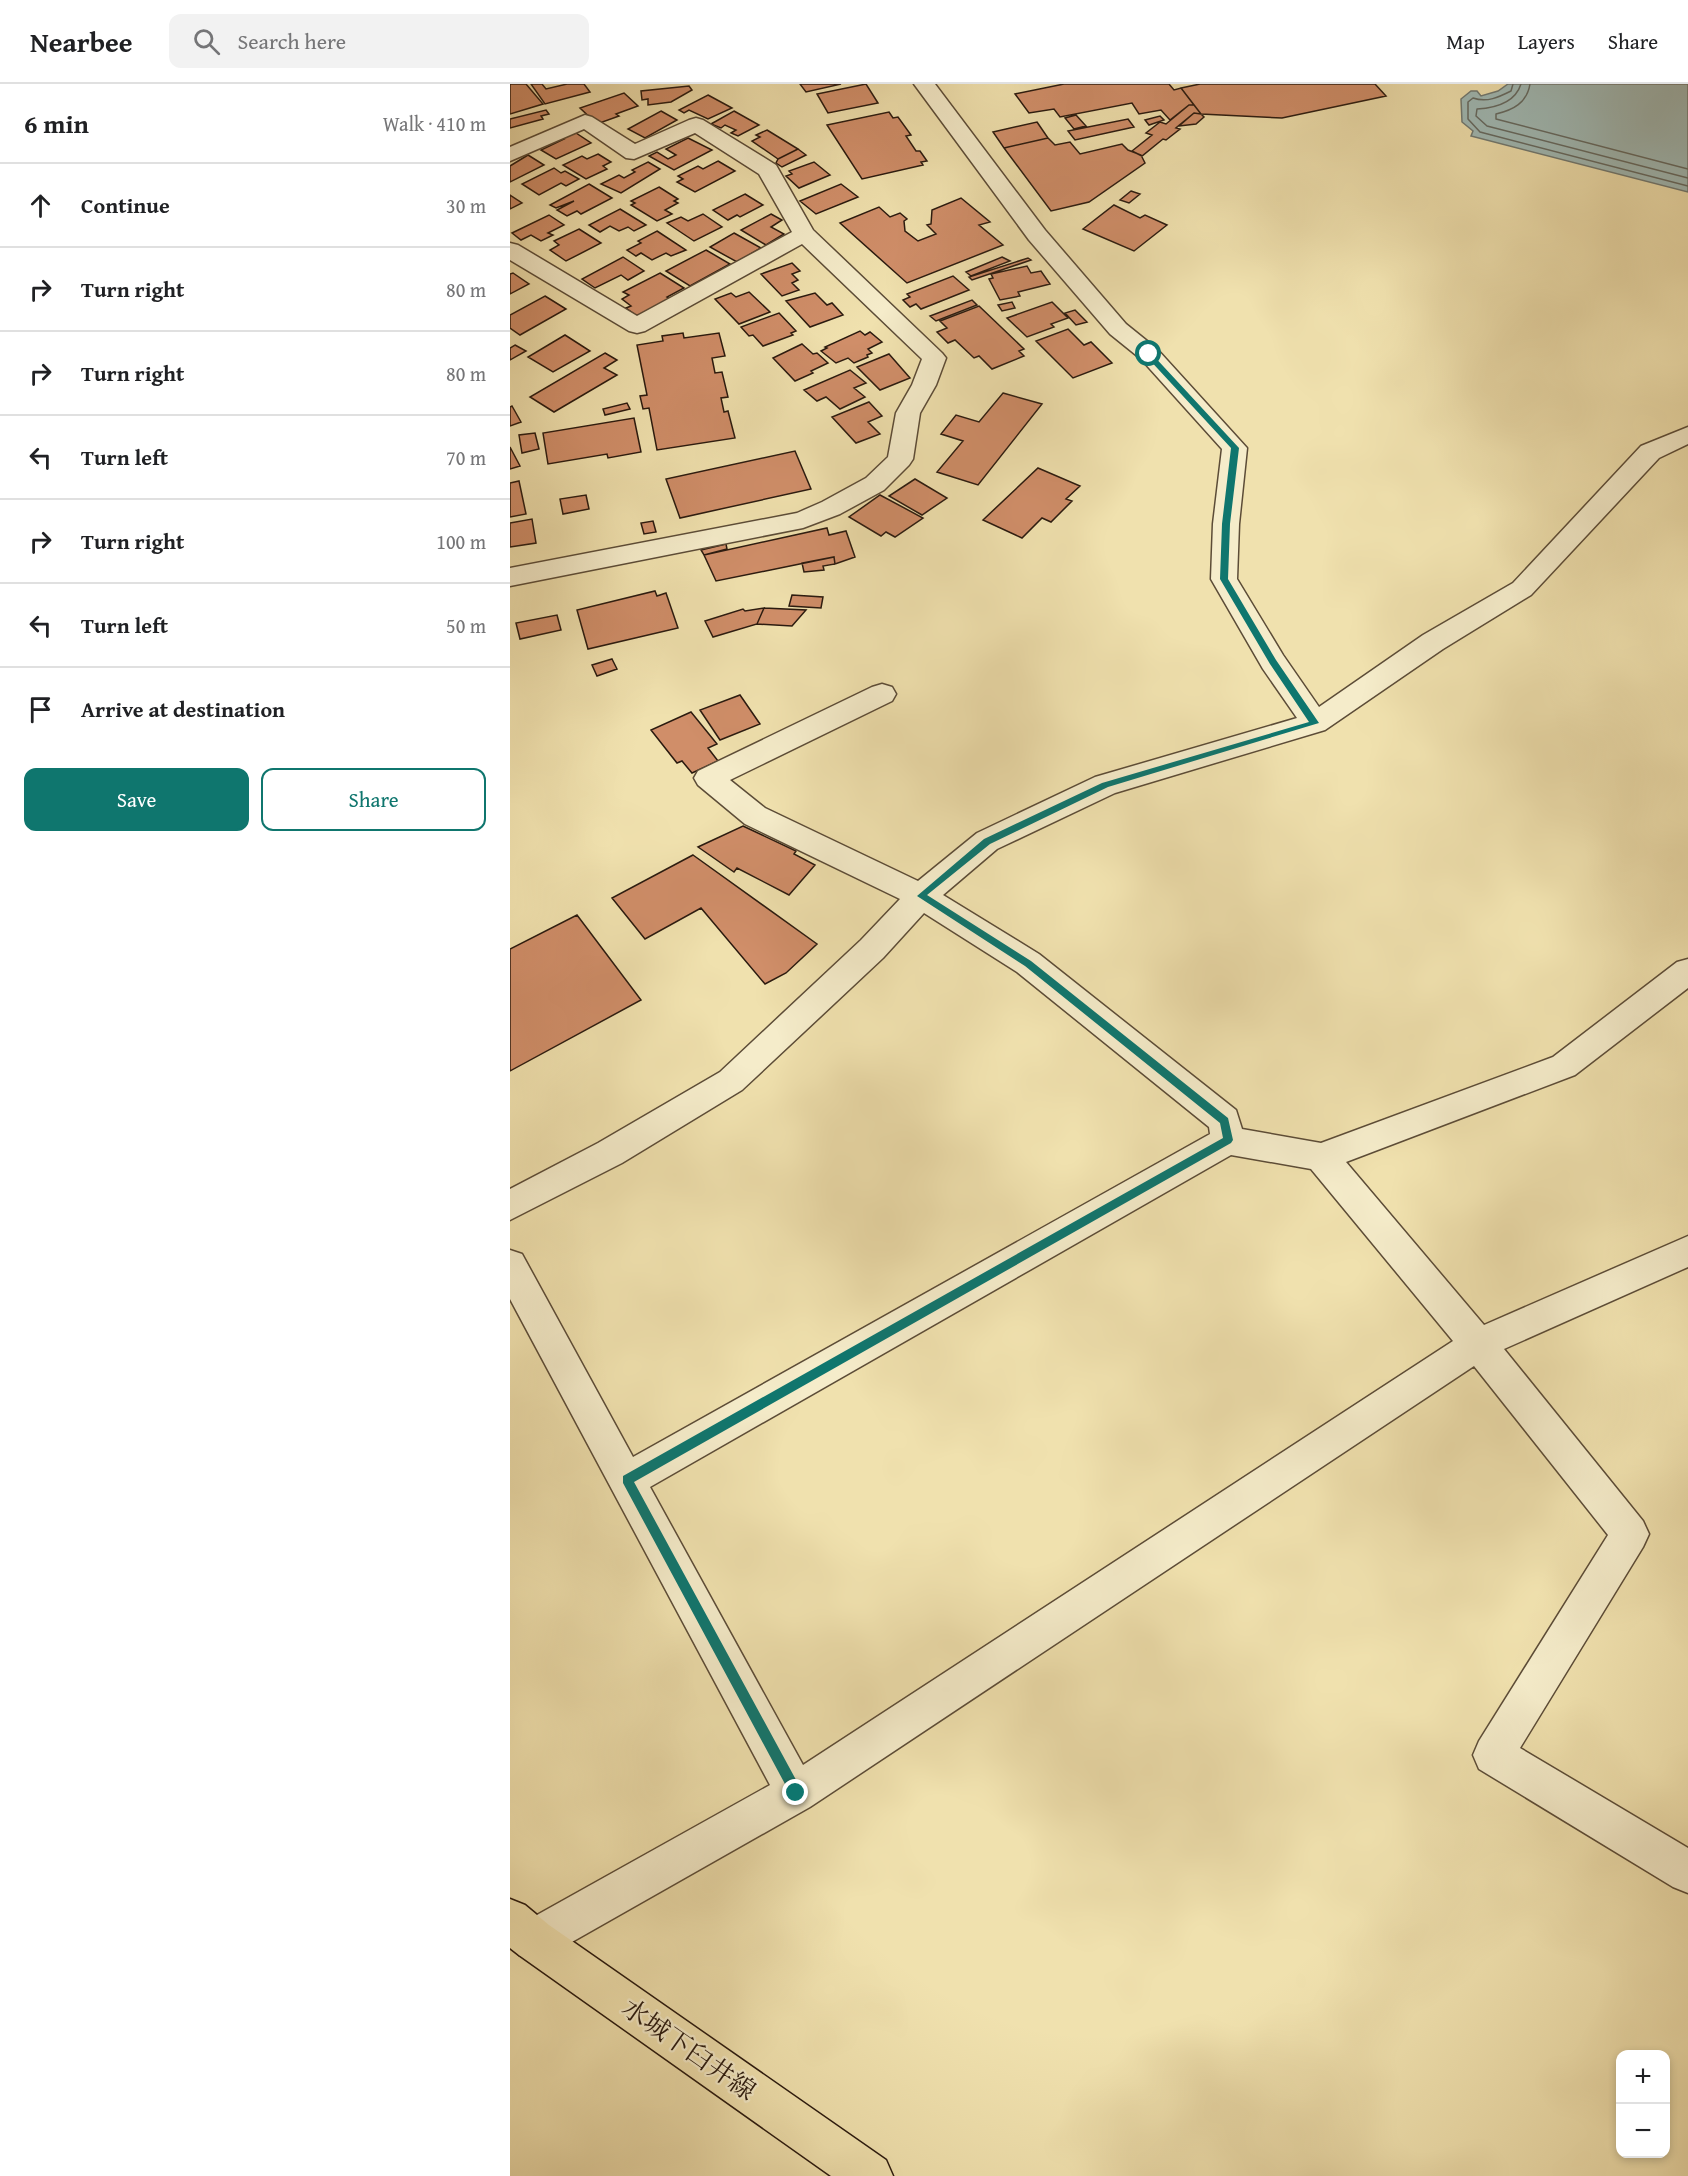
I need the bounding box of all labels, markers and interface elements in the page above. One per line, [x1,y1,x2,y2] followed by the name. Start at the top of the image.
[169,14,589,68] search box
[30,21,133,62] text: Nearbee
[190,25,223,58] icon: search
[238,25,346,57] text: Search here
[1446,26,1485,57] text: Map
[1518,26,1575,57] text: Layers
[1608,26,1658,57] text: Share
[24,104,89,143] text: 6 min
[383,109,486,138] text: Walk · 410 m
[24,189,57,222] icon: ahead
[81,189,170,221] text: Continue
[446,191,486,220] text: 30 m
[24,273,57,306] icon: right
[81,273,184,305] text: Turn right
[446,275,486,304] text: 80 m
[1135,340,1161,366] route start
[24,357,57,390] icon: right
[81,357,184,389] text: Turn right
[446,359,486,388] text: 80 m
[24,441,57,474] icon: left
[81,441,168,473] text: Turn left
[446,443,486,472] text: 70 m
[24,525,57,558] icon: right
[81,525,184,557] text: Turn right
[436,527,486,556] text: 100 m
[24,609,57,642] icon: left
[81,609,168,641] text: Turn left
[446,611,486,640] text: 50 m
[24,693,57,726] icon: arrive
[81,693,285,725] text: Arrive at destination
[24,768,249,831] button: Save
[261,768,486,831] button: Share
[782,1779,808,1805] route end
[614,1988,764,2109] street label: 水城下臼井線
[1616,2050,1670,2158] map controls
[1616,2050,1670,2104] button: +
[1616,2104,1670,2158] button: −

